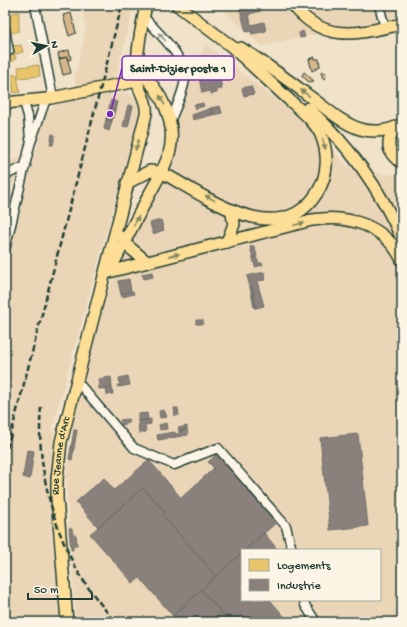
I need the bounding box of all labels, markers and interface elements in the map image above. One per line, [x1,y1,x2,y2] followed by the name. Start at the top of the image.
[26,26,66,66] north arrow
[157,32,166,43] one-way arrow
[47,40,60,49] text: N
[122,56,234,80] callout: Saint-Dizier poste 1
[130,63,226,77] text: Saint-Dizier poste 1
[300,89,311,97] one-way arrow
[158,94,165,106] one-way arrow
[321,138,327,150] one-way arrow
[134,139,140,151] one-way arrow
[204,195,216,202] one-way arrow
[133,215,139,226] one-way arrow
[293,220,305,226] one-way arrow
[168,252,180,258] one-way arrow
[51,414,74,495] street label: Rue Jeanne d'Arc
[241,549,381,601] legend
[277,560,331,574] text: Logements
[28,575,92,601] scale bar
[277,580,321,594] text: Industrie
[34,584,59,598] text: 50 m

